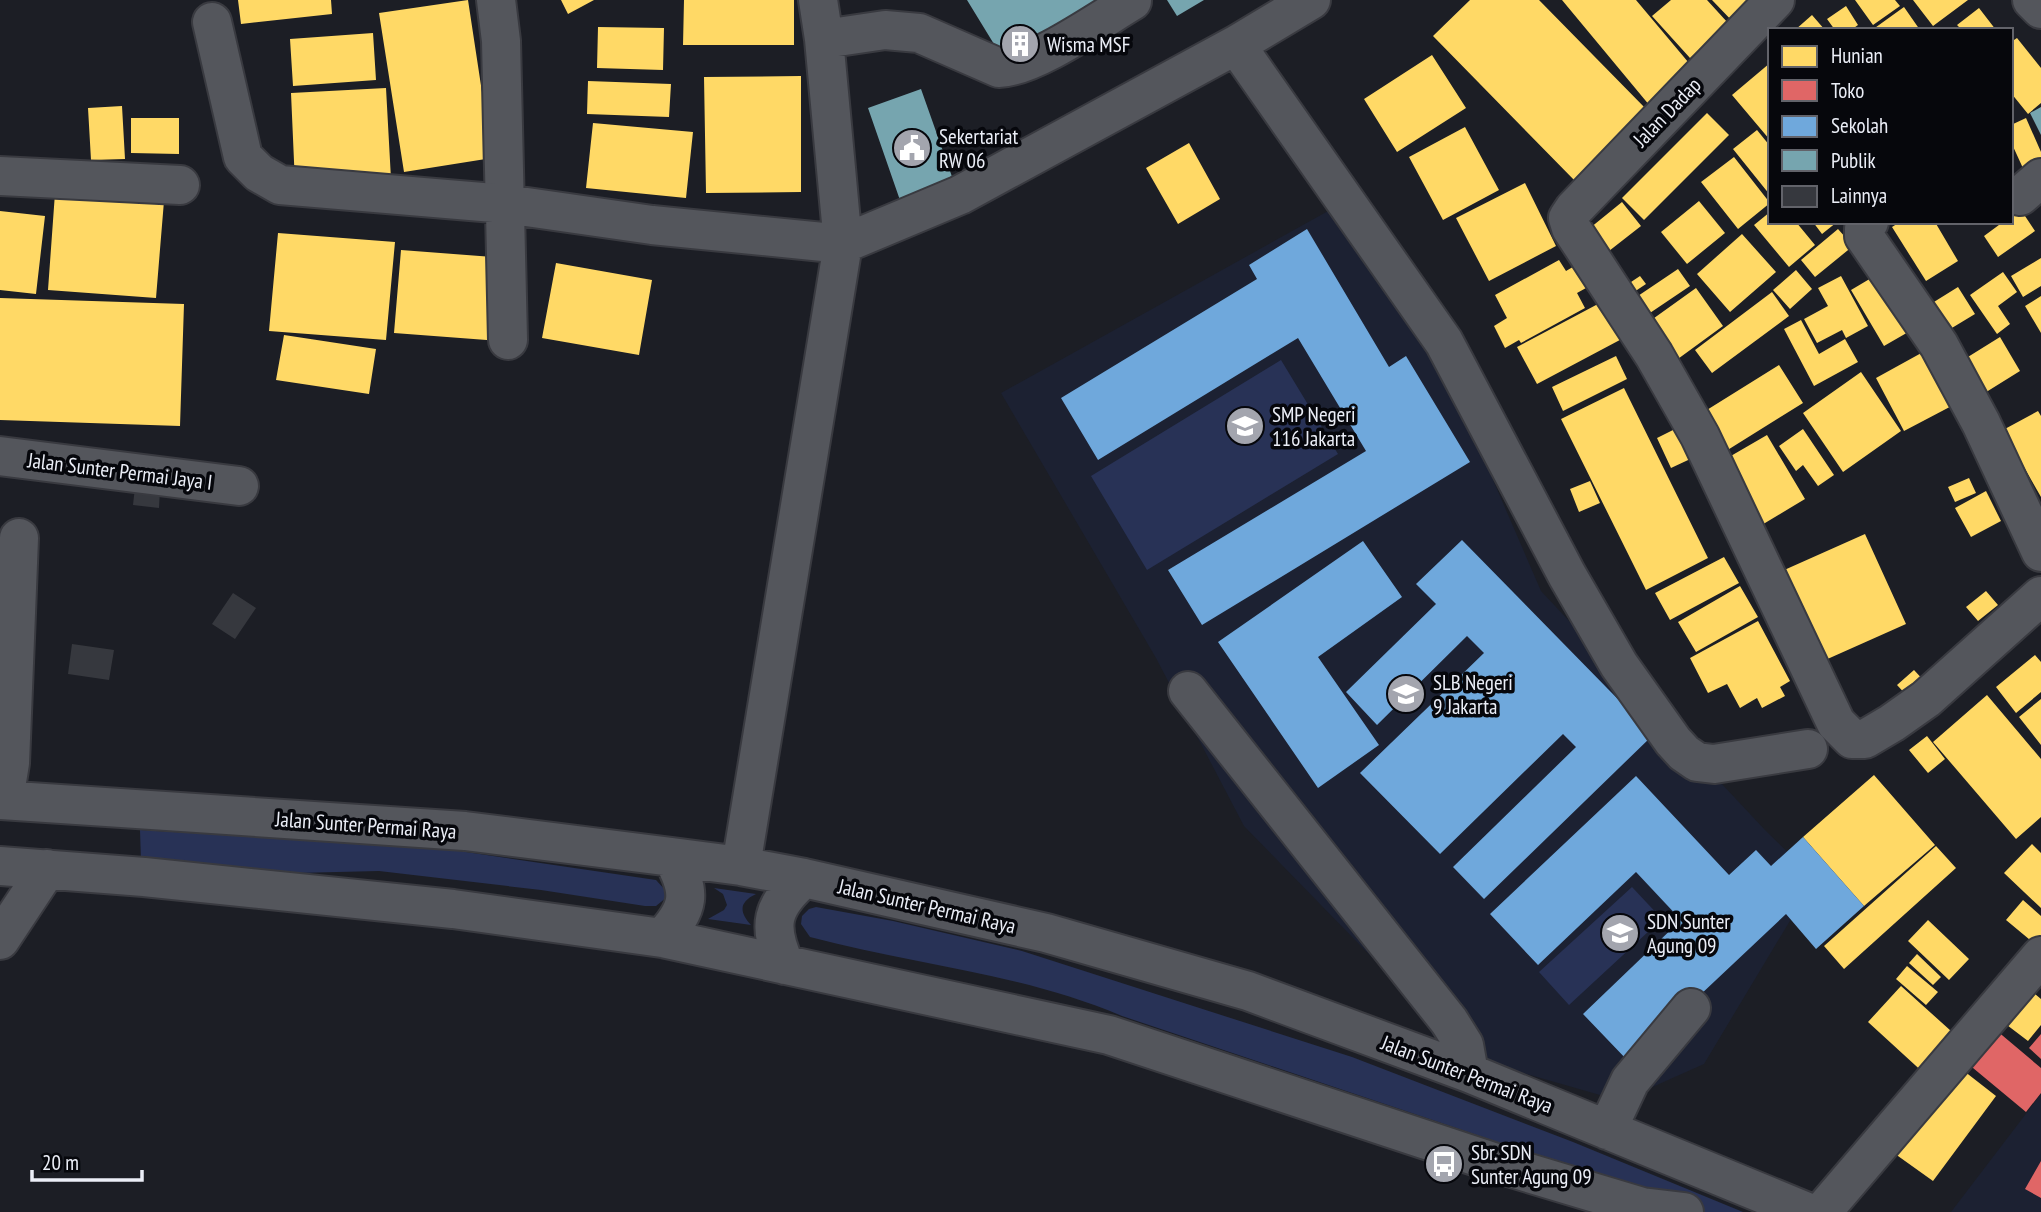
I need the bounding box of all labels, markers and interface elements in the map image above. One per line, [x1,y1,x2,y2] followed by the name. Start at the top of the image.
[999,23,1041,65] building icon: Wisma MSF
[1768,28,2013,224] legend
[1047,31,1130,58] place label: Wisma MSF
[1831,42,1883,69] text: Hunian
[1627,72,1707,153] street label: Jalan Dadap
[1831,77,1864,104] text: Toko
[1831,112,1888,139] text: Sekolah
[939,123,1018,174] place label: Sekertariat RW 06
[891,127,933,169] public building icon: Sekertariat RW 06
[1831,147,1876,174] text: Publik
[1831,182,1887,209] text: Lainnya
[1272,401,1355,452] place label: SMP Negeri 116 Jakarta
[1224,405,1266,447] school or university icon: SMP Negeri 116 Jakarta
[25,446,214,496] street label: Jalan Sunter Permai Jaya I
[1433,669,1513,720] place label: SLB Negeri 9 Jakarta
[1385,673,1427,715] school or university icon: SLB Negeri 9 Jakarta
[274,805,457,845] street label: Jalan Sunter Permai Raya
[835,872,1018,940] street label: Jalan Sunter Permai Raya
[1647,908,1730,959] place label: SDN Sunter Agung 09
[1599,912,1641,954] school or university icon: SDN Sunter Agung 09
[1377,1029,1557,1119] street label: Jalan Sunter Permai Raya
[32,1138,142,1182] scale bar
[1471,1139,1592,1190] place label: Sbr. SDN Sunter Agung 09
[1423,1143,1465,1185] bus stop icon: Sbr. SDN Sunter Agung 09
[42,1149,79,1176] text: 20 m

